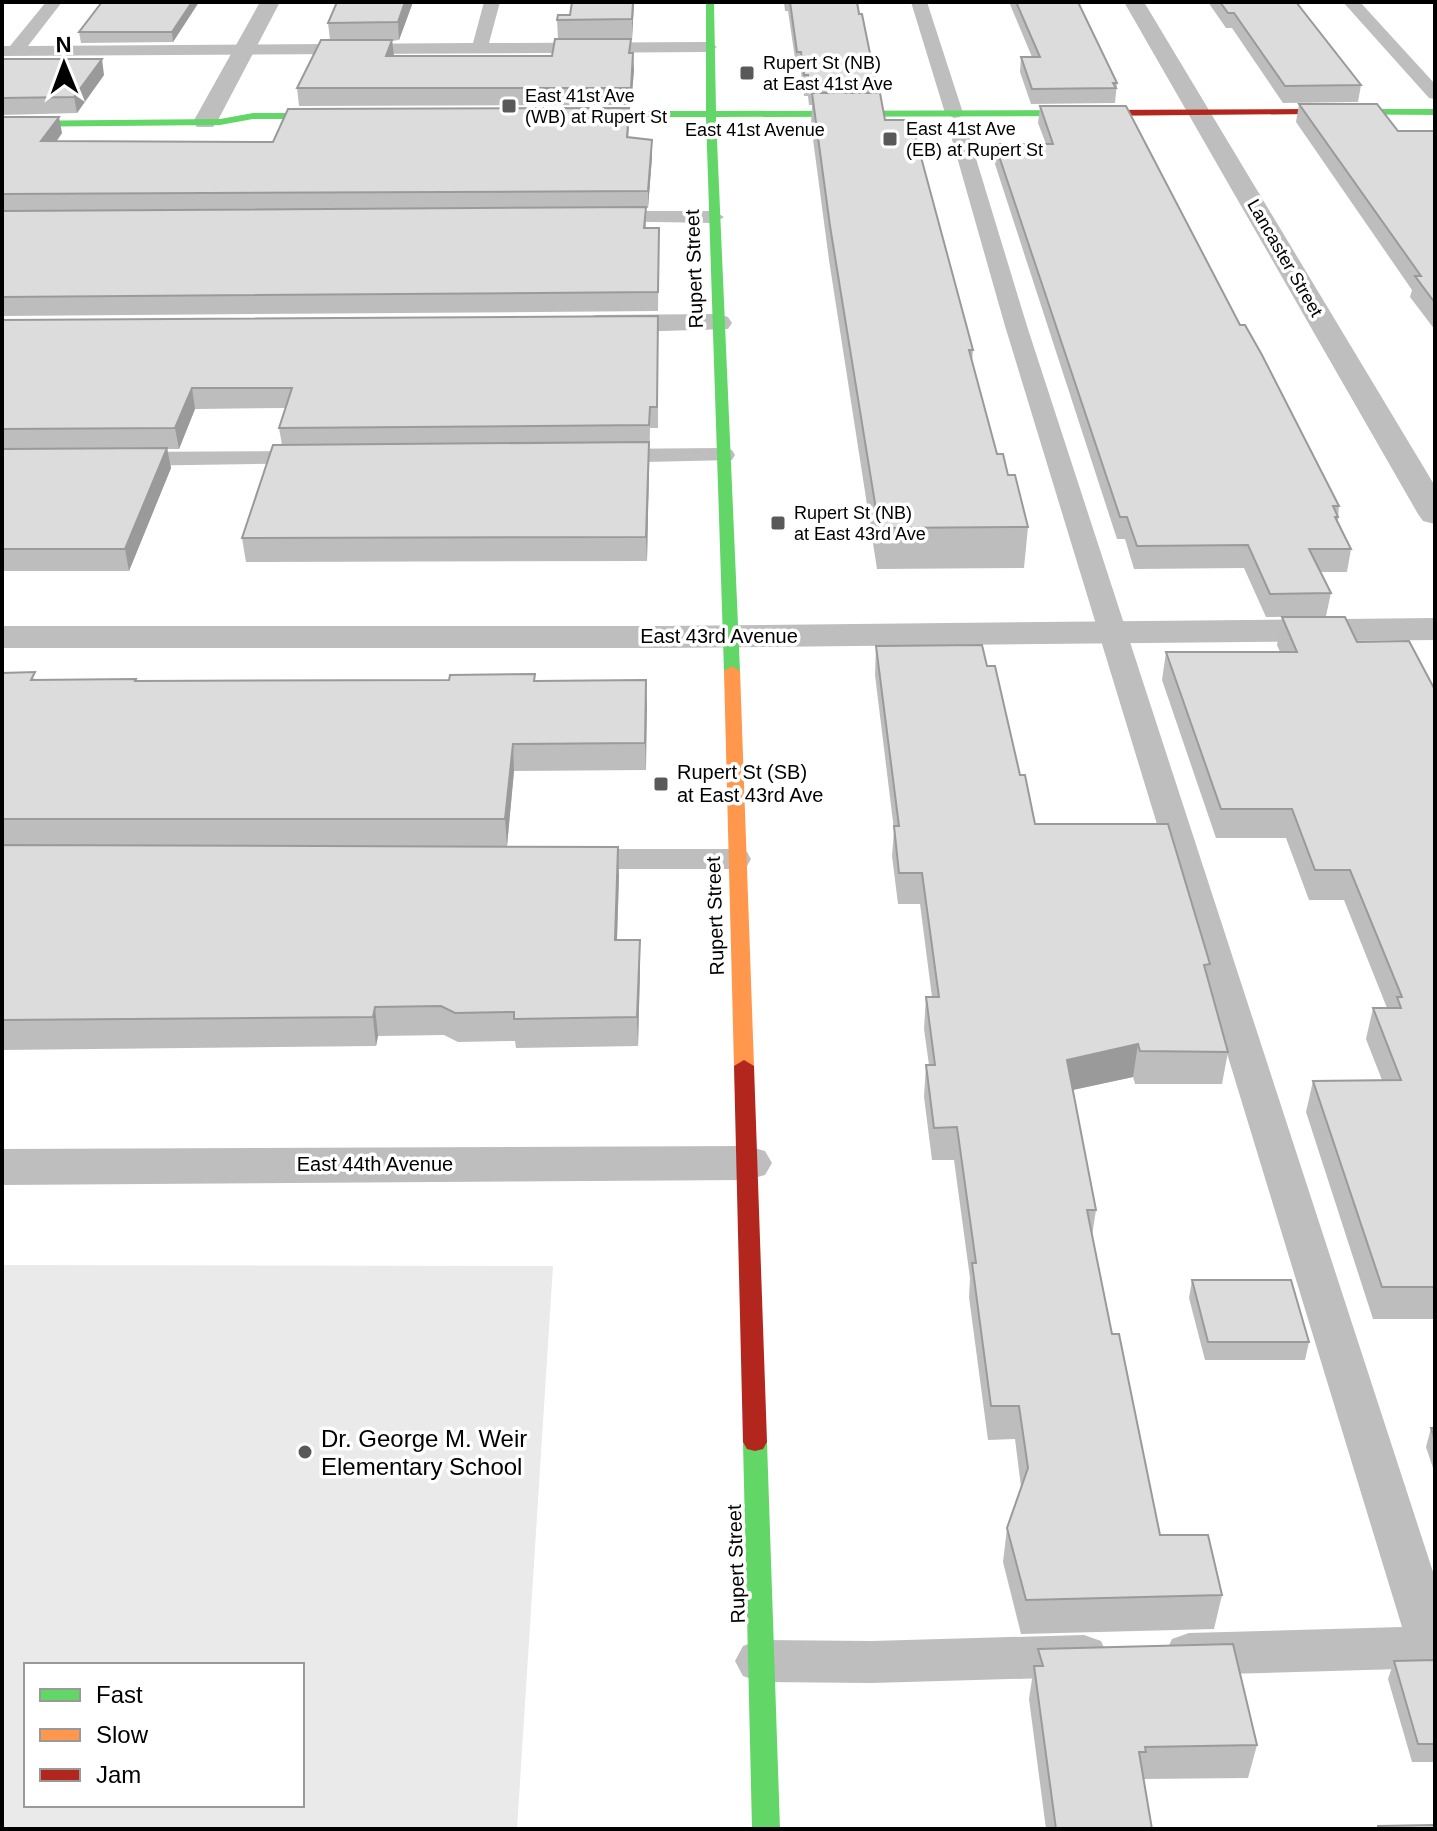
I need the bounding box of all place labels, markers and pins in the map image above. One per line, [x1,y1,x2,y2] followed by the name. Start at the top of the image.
[763,53,893,94] place label: Rupert St (NB) at East 41st Ave
[738,64,756,82] marker: Rupert St (NB) at East 41st Ave
[525,86,667,127] place label: East 41st Ave (WB) at Rupert St
[500,97,518,115] marker: East 41st Ave (WB) at Rupert St
[906,119,1043,160] place label: East 41st Ave (EB) at Rupert St
[881,130,899,148] marker: East 41st Ave (EB) at Rupert St
[794,503,926,544] place label: Rupert St (NB) at East 43rd Ave
[769,514,787,532] marker: Rupert St (NB) at East 43rd Ave
[677,761,823,806] place label: Rupert St (SB) at East 43rd Ave
[652,775,670,793] marker: Rupert St (SB) at East 43rd Ave
[321,1425,527,1480] place label: Dr. George M. Weir Elementary School
[296,1443,314,1461] marker: Dr. George M. Weir Elementary School

